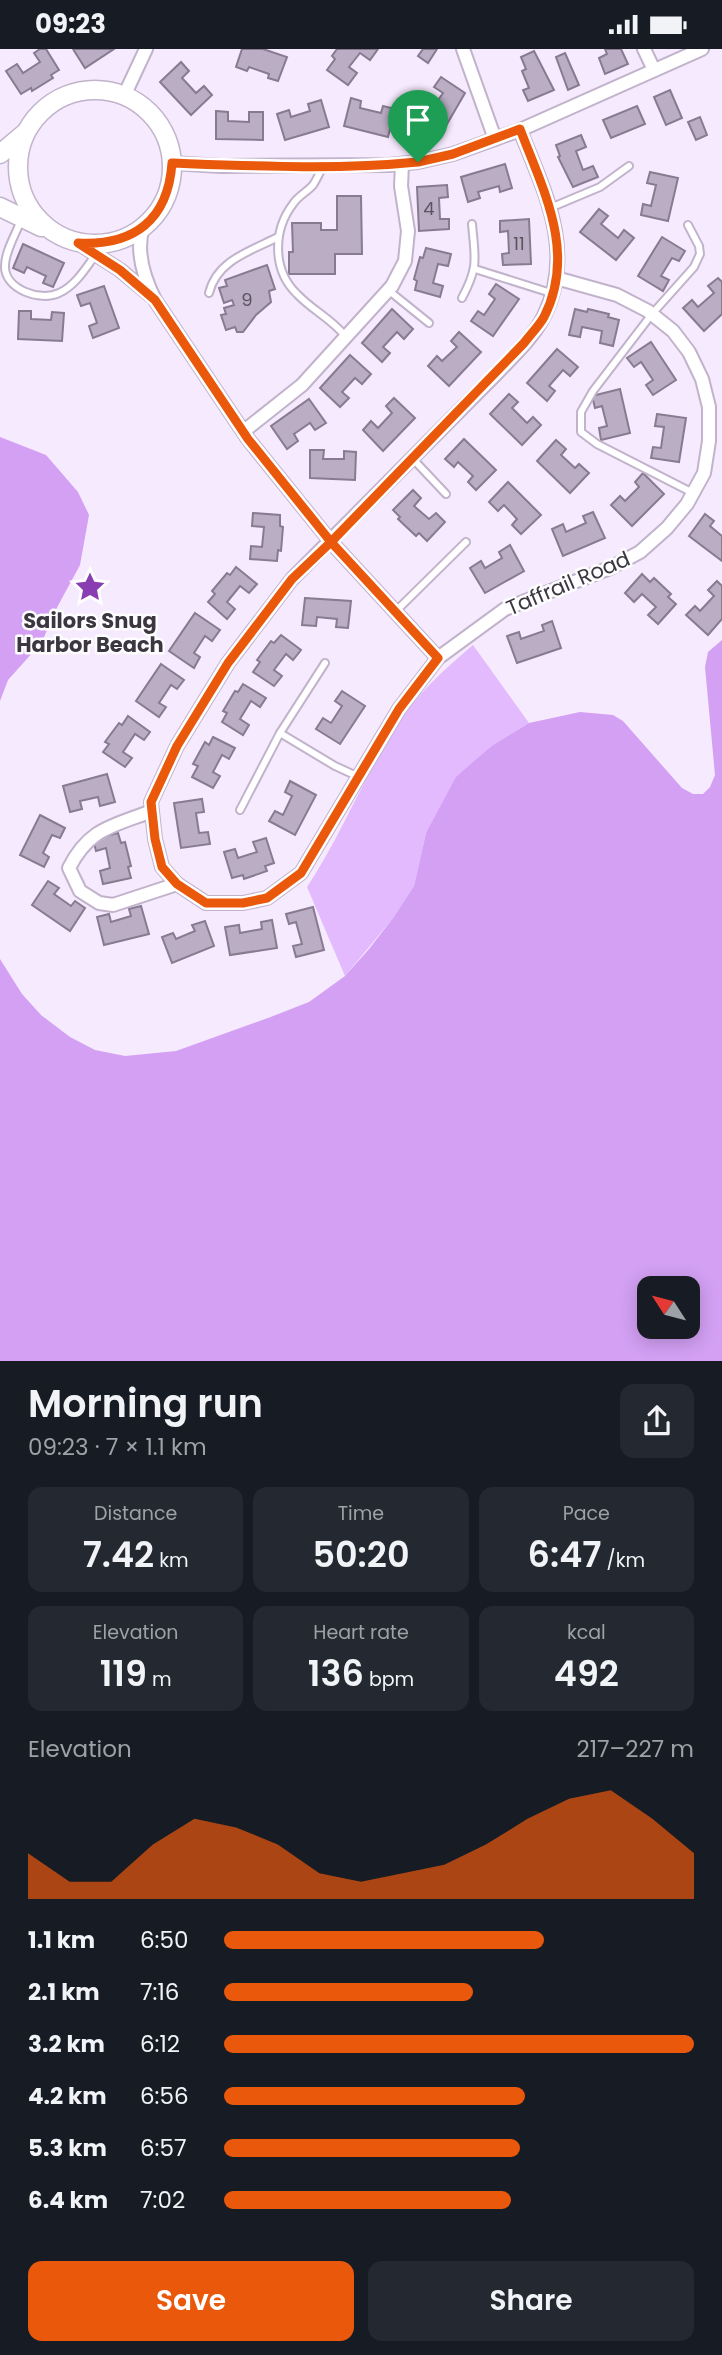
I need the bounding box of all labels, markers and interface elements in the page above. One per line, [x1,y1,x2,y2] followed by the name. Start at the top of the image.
[35,6,106,42] text: 09:23
[388,90,448,162] pin
[399,101,437,139] icon: arrive
[423,196,435,221] house number: 4
[513,231,525,256] house number: 11
[241,287,253,312] house number: 9
[502,544,634,622] street label: Taffrail Road
[73,570,107,604] place icon: Sailors Snug Harbor Beach
[16,606,164,659] place label: Sailors Snug Harbor Beach
[637,1276,700,1339] north arrow
[637,1276,700,1339] map controls
[28,1377,263,1430] text: Morning run
[620,1384,694,1458] button: share
[28,1431,207,1463] text: 09:23 · 7 × 1.1 km
[94,1500,177,1527] text: Distance
[338,1500,384,1527] text: Time
[563,1500,610,1527] text: Pace
[83,1530,154,1579] text: 7.42
[312,1530,410,1579] text: 50:20
[528,1530,602,1579] text: 6:47
[154,1547,189,1574] text: km
[602,1547,645,1574] text: /km
[93,1619,178,1646] text: Elevation
[313,1619,409,1646] text: Heart rate
[567,1619,606,1646] text: kcal
[100,1649,147,1698] text: 119
[308,1649,364,1698] text: 136
[554,1649,619,1698] text: 492
[147,1666,172,1693] text: m
[364,1666,414,1693] text: bpm
[28,1733,132,1765] text: Elevation
[576,1733,694,1765] text: 217–227 m
[28,1924,95,1956] text: 1.1 km
[140,1924,188,1956] text: 6:50
[28,1976,100,2008] text: 2.1 km
[140,1976,179,2008] text: 7:16
[28,2028,105,2060] text: 3.2 km
[140,2028,180,2060] text: 6:12
[28,2080,107,2112] text: 4.2 km
[140,2080,189,2112] text: 6:56
[28,2132,107,2164] text: 5.3 km
[140,2132,187,2164] text: 6:57
[28,2184,108,2216] text: 6.4 km
[140,2184,185,2216] text: 7:02
[28,2261,354,2341] button: Save
[368,2261,694,2341] button: Share

